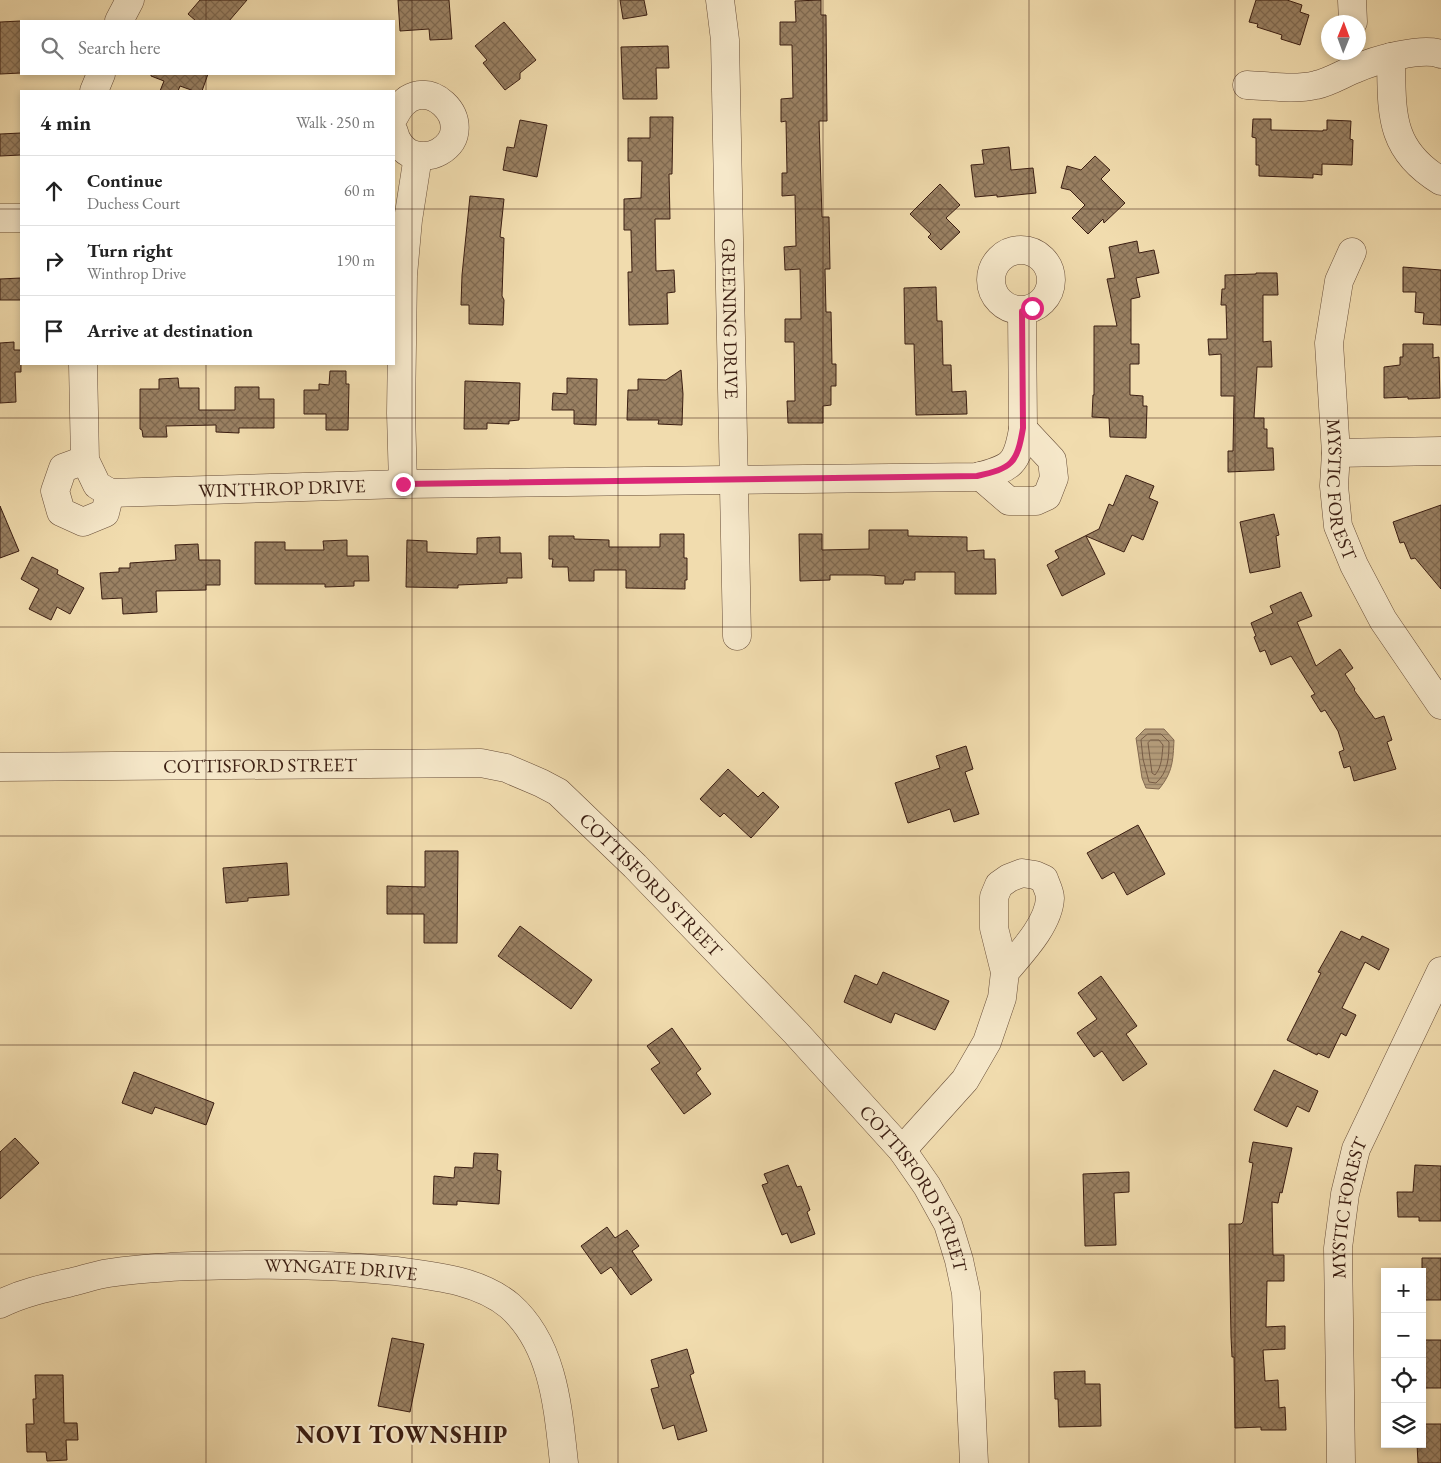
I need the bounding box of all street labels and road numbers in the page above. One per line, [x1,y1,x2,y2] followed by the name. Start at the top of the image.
[716,238,745,400] street label: GREENING DRIVE
[1321,418,1363,564] street label: MYSTIC FOREST
[198,473,366,503] street label: WINTHROP DRIVE
[163,752,357,778] street label: COTTISFORD STREET
[574,807,728,962] street label: COTTISFORD STREET
[854,1099,974,1274] street label: COTTISFORD STREET
[1325,1133,1373,1279] street label: MYSTIC FOREST
[264,1252,419,1286] street label: WYNGATE DRIVE

